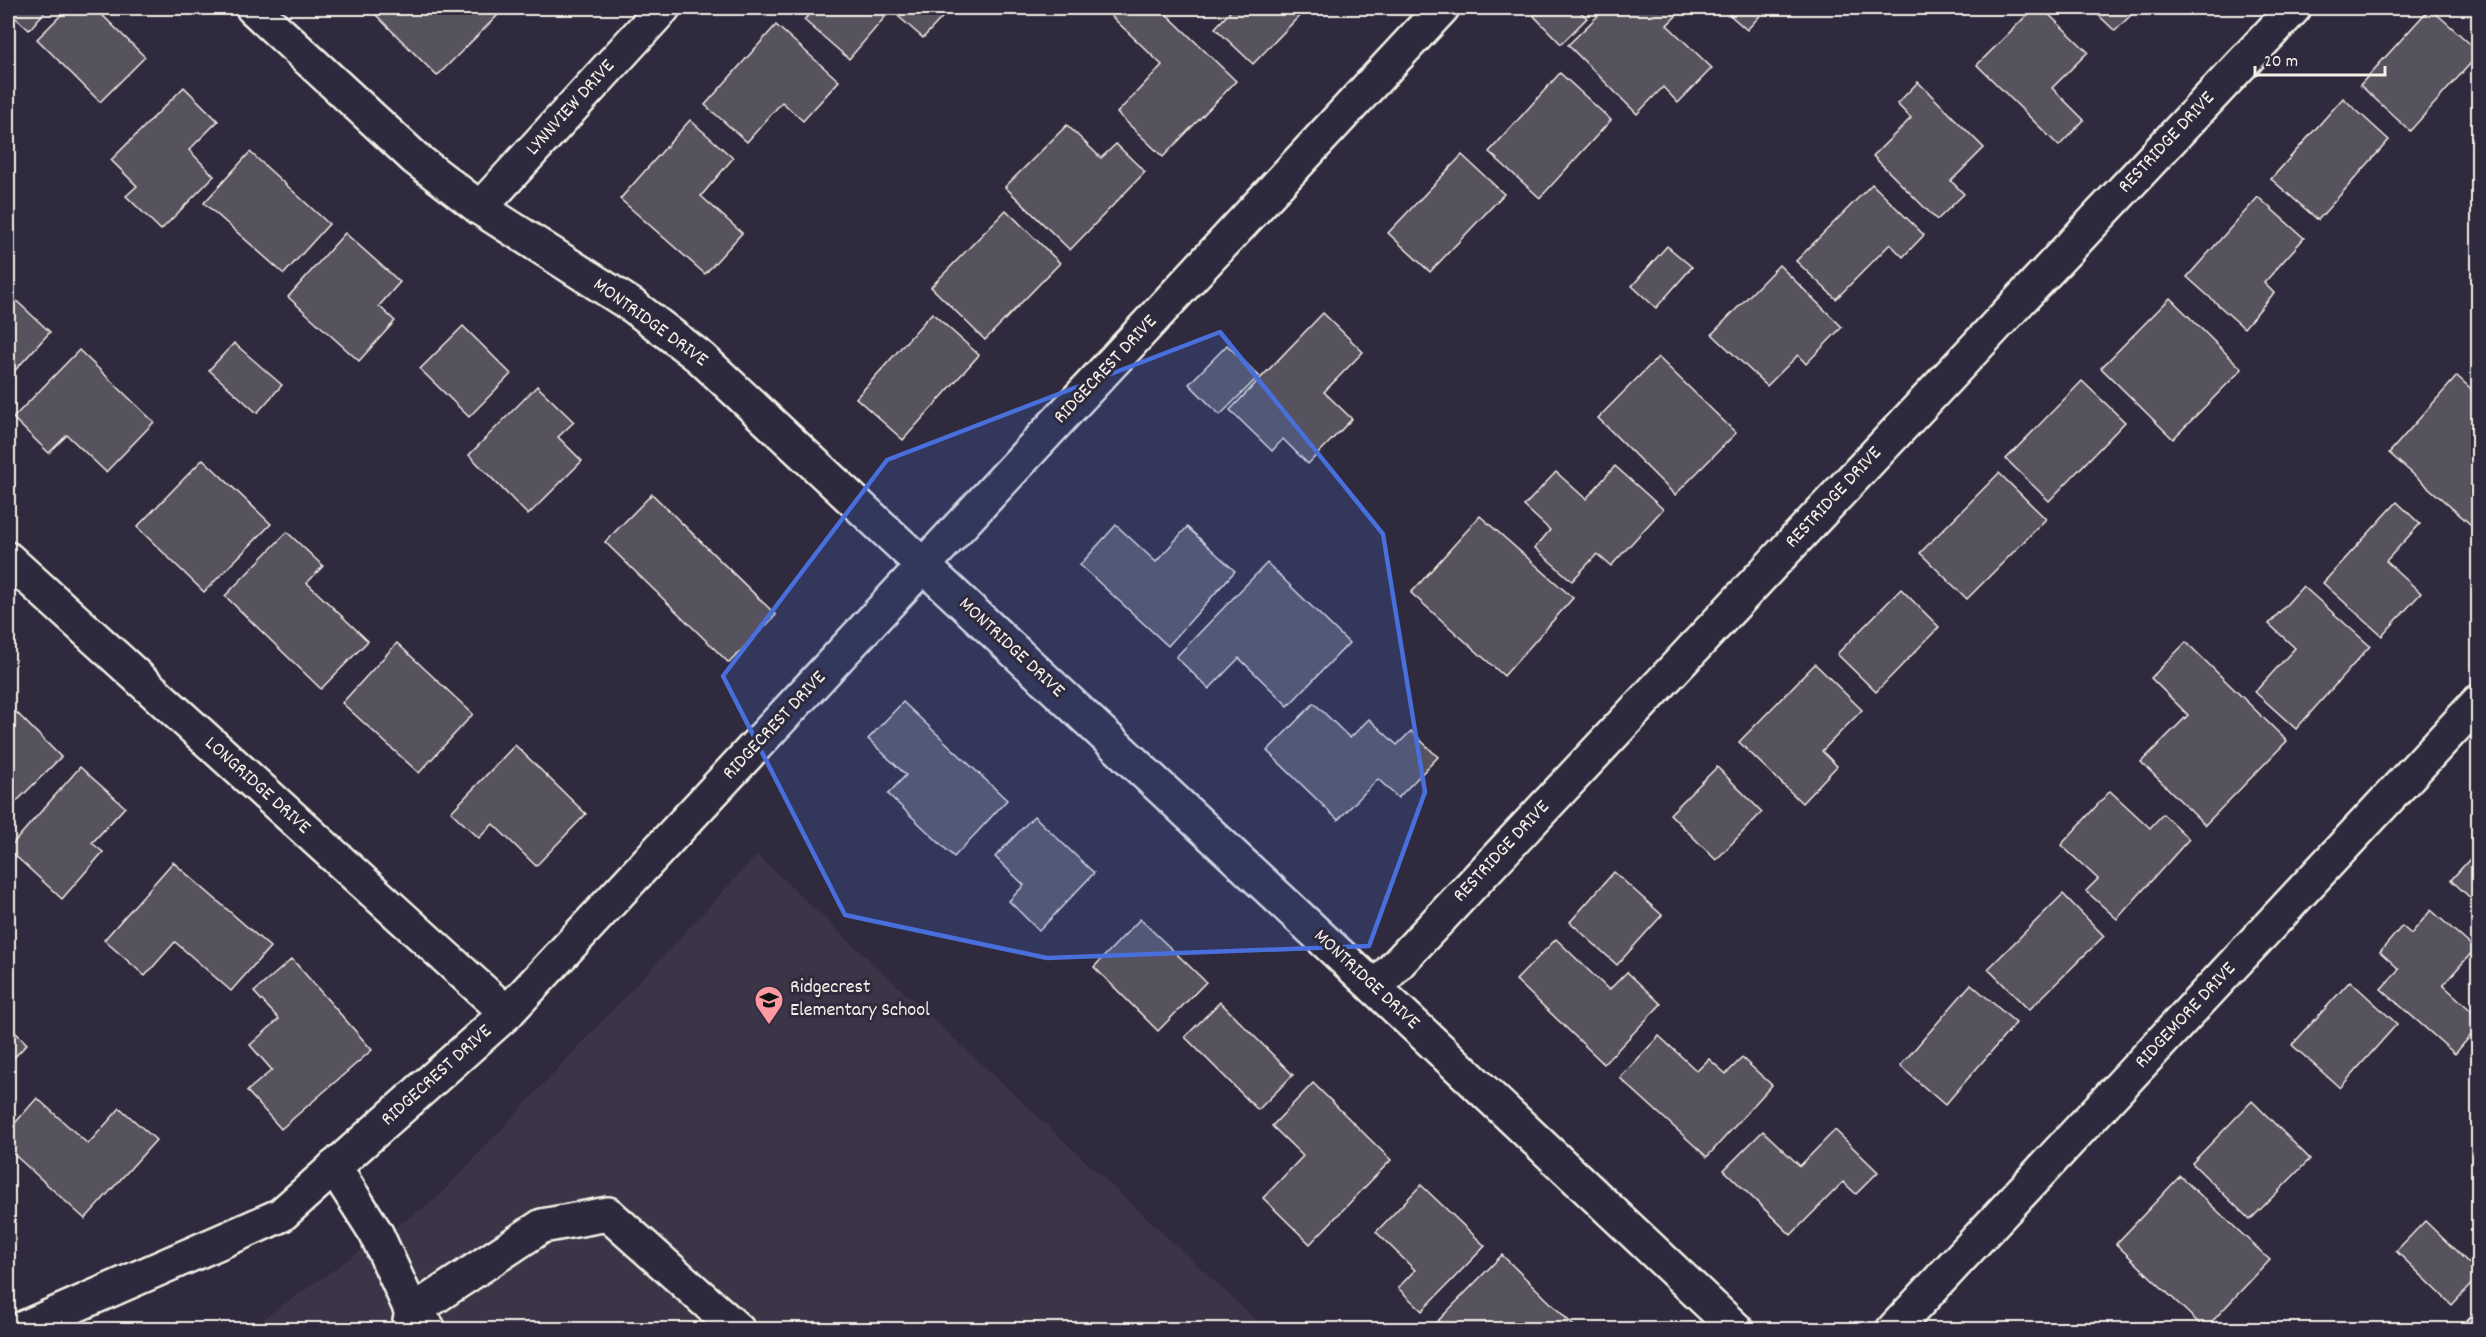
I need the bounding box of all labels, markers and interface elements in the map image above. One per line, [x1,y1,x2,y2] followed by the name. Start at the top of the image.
[2255,39,2386,77] scale bar
[2264,50,2298,75] text: 20 m
[520,54,622,162] street label: LYNNVIEW DRIVE
[2112,86,2222,200] street label: RESTRIDGE DRIVE
[587,272,713,374] street label: MONTRIDGE DRIVE
[1048,309,1164,431] street label: RIDGECREST DRIVE
[1779,441,1889,555] street label: RESTRIDGE DRIVE
[952,591,1070,705] street label: MONTRIDGE DRIVE
[717,665,833,787] street label: RIDGECREST DRIVE
[198,731,316,841] street label: LONGRIDGE DRIVE
[1447,795,1557,909] street label: RESTRIDGE DRIVE
[1307,923,1425,1037] street label: MONTRIDGE DRIVE
[2129,956,2243,1076] street label: RIDGEMORE DRIVE
[790,974,930,1025] place label: Ridgecrest Elementary School
[753,984,785,1026] school or university icon: Ridgecrest Elementary School
[375,1019,499,1133] street label: RIDGECREST DRIVE

